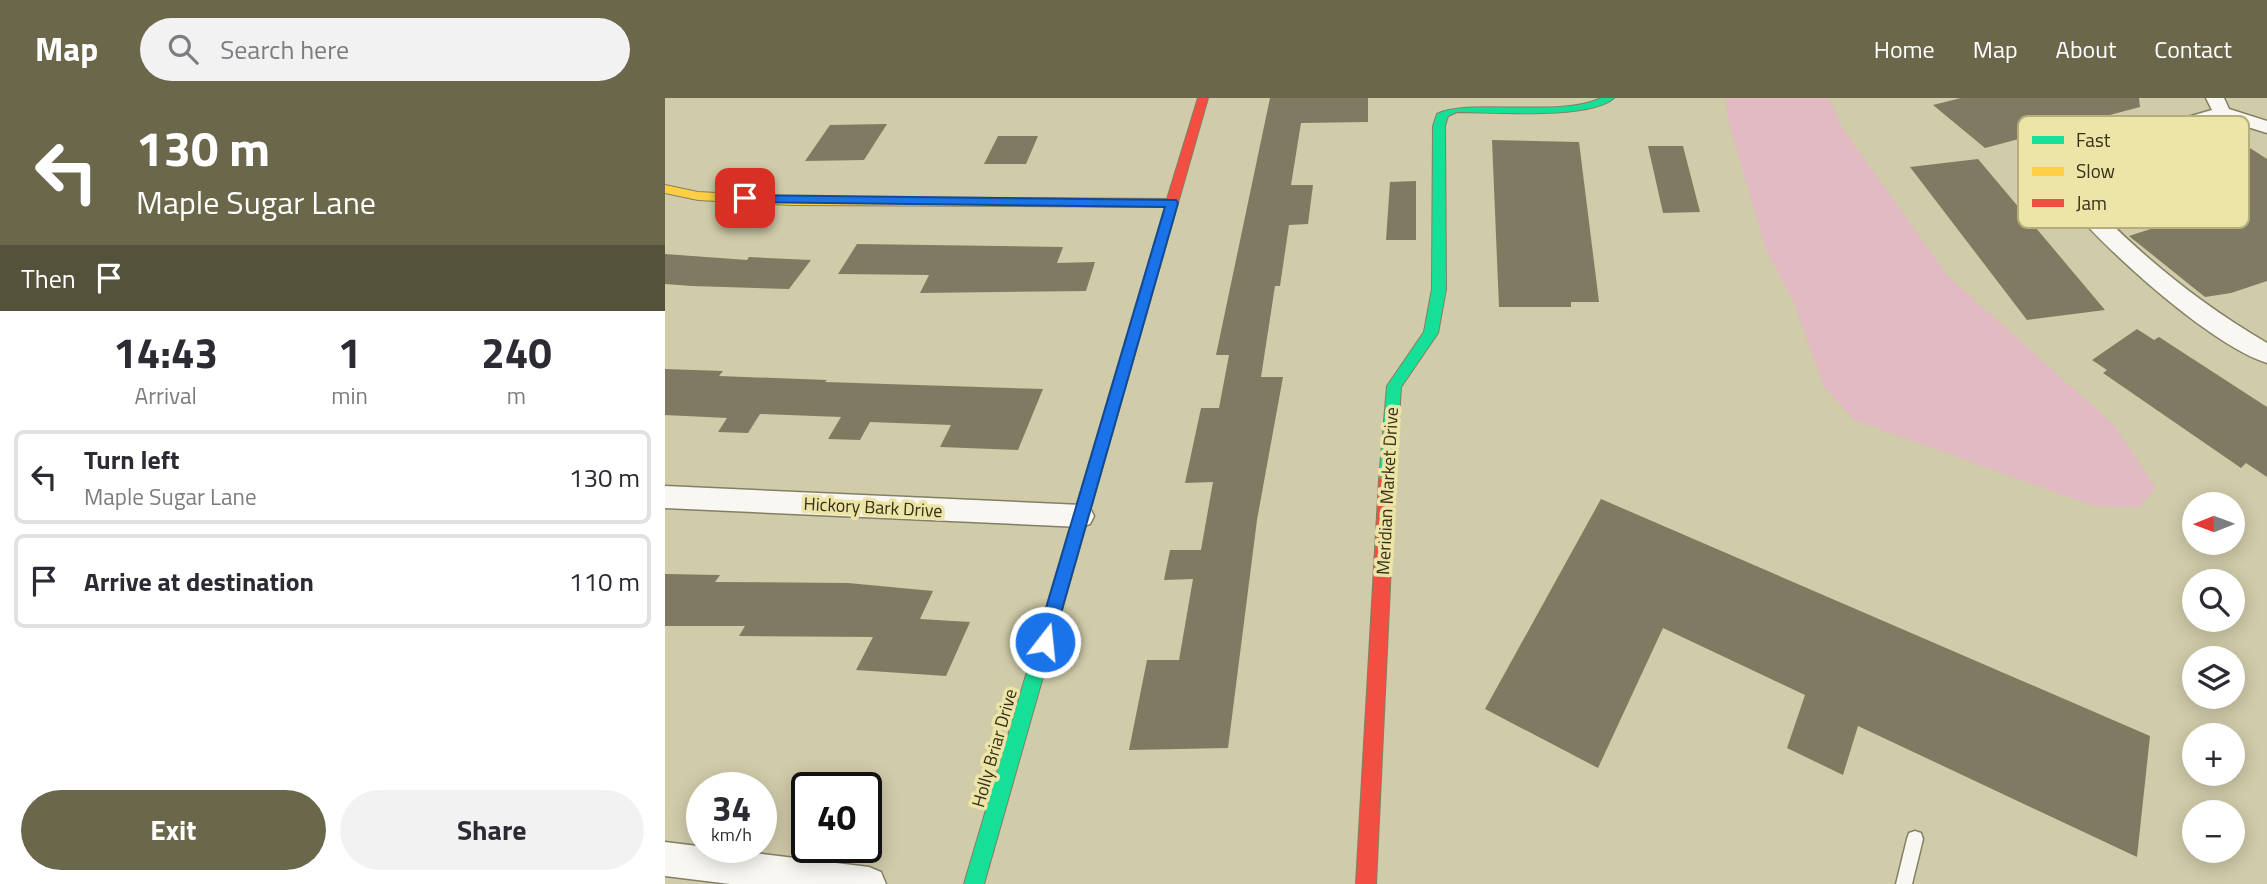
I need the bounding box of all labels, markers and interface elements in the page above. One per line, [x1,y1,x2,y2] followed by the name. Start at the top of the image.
[140,18,630,81] search box
[35,24,98,74] text: Map
[164,30,202,68] icon: search
[220,30,349,69] text: Search here
[1874,31,1935,67] text: Home
[1973,31,2018,67] text: Map
[2056,31,2116,67] text: About
[2154,31,2232,67] text: Contact
[136,110,270,185] text: 130 m
[2018,116,2249,228] legend
[2076,125,2111,154] text: Fast
[21,126,112,217] icon: left
[2076,156,2115,185] text: Slow
[715,168,775,228] pin
[136,178,376,226] text: Maple Sugar Lane
[726,179,764,217] icon: arrive
[2076,188,2107,217] text: Jam
[21,259,76,298] text: Then
[90,259,128,297] icon: arrive
[113,320,218,384] text: 14:43
[338,320,361,384] text: 1
[481,320,552,384] text: 240
[134,378,197,413] text: Arrival
[331,378,368,413] text: min
[507,378,526,413] text: m
[1369,406,1405,576] street label: Meridian Market Drive
[84,440,179,479] text: Turn left
[25,458,63,496] icon: left
[569,458,640,497] text: 130 m
[84,479,257,514] text: Maple Sugar Lane
[803,490,943,524] street label: Hickory Bark Drive
[2182,492,2245,555] north arrow
[2182,492,2245,863] map controls
[25,562,63,600] icon: arrive
[84,562,314,601] text: Arrive at destination
[569,562,640,601] text: 110 m
[2182,569,2245,632] button: search
[1008,605,1082,679] position arrow
[2182,646,2245,709] button: layers
[964,685,1024,811] street label: Holly Briar Drive
[2182,723,2245,786] button: +
[791,772,882,863] speed limit sign: 40
[712,781,751,835] text: 34
[21,790,326,870] button: Exit
[340,790,644,870] button: Share
[2182,800,2245,863] button: −
[711,821,752,848] text: km/h

